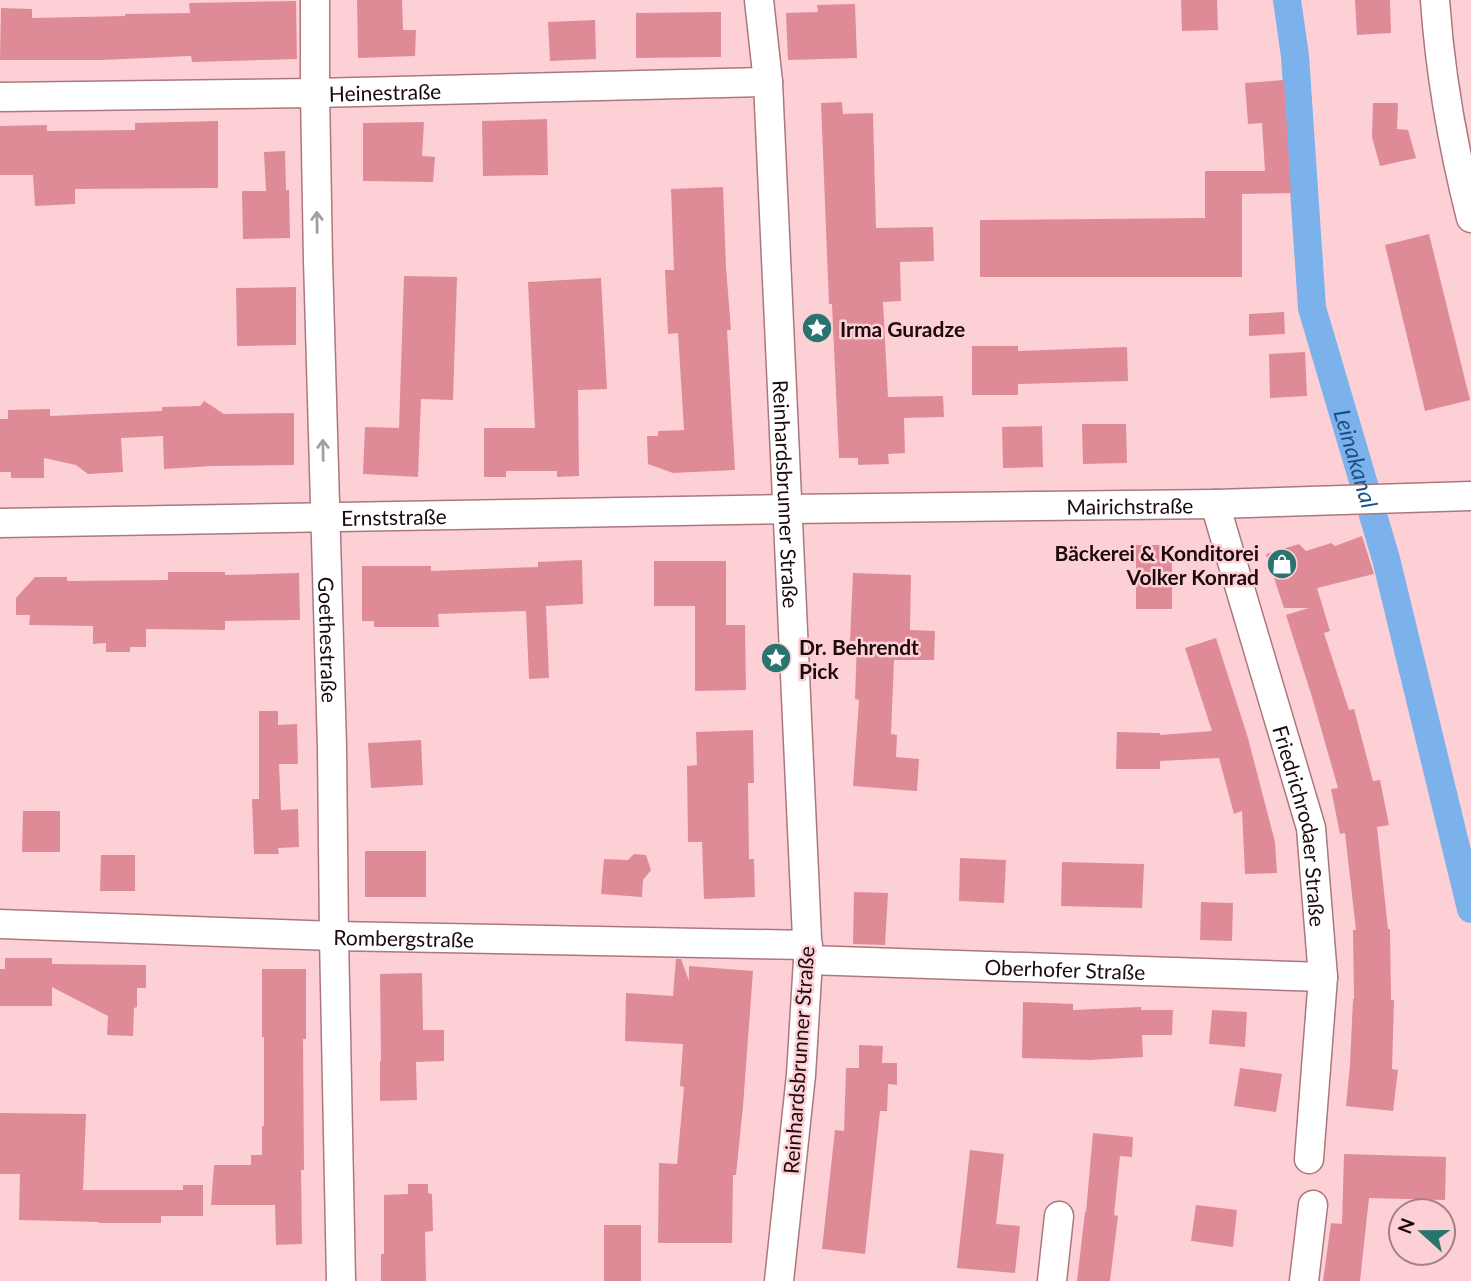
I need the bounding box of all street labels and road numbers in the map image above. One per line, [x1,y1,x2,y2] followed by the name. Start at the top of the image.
[328,77,441,105] street label: Heinestraße
[769,379,804,609] street label: Reinhardsbrunner Straße
[1066,492,1193,518] street label: Mairichstraße
[341,503,447,529] street label: Ernststraße
[315,576,343,703] street label: Goethestraße
[1269,722,1331,928] street label: Friedrichrodaer Straße
[333,923,474,951] street label: Rombergstraße
[778,945,818,1175] street label: Reinhardsbrunner Straße
[984,953,1146,984] street label: Oberhofer Straße

